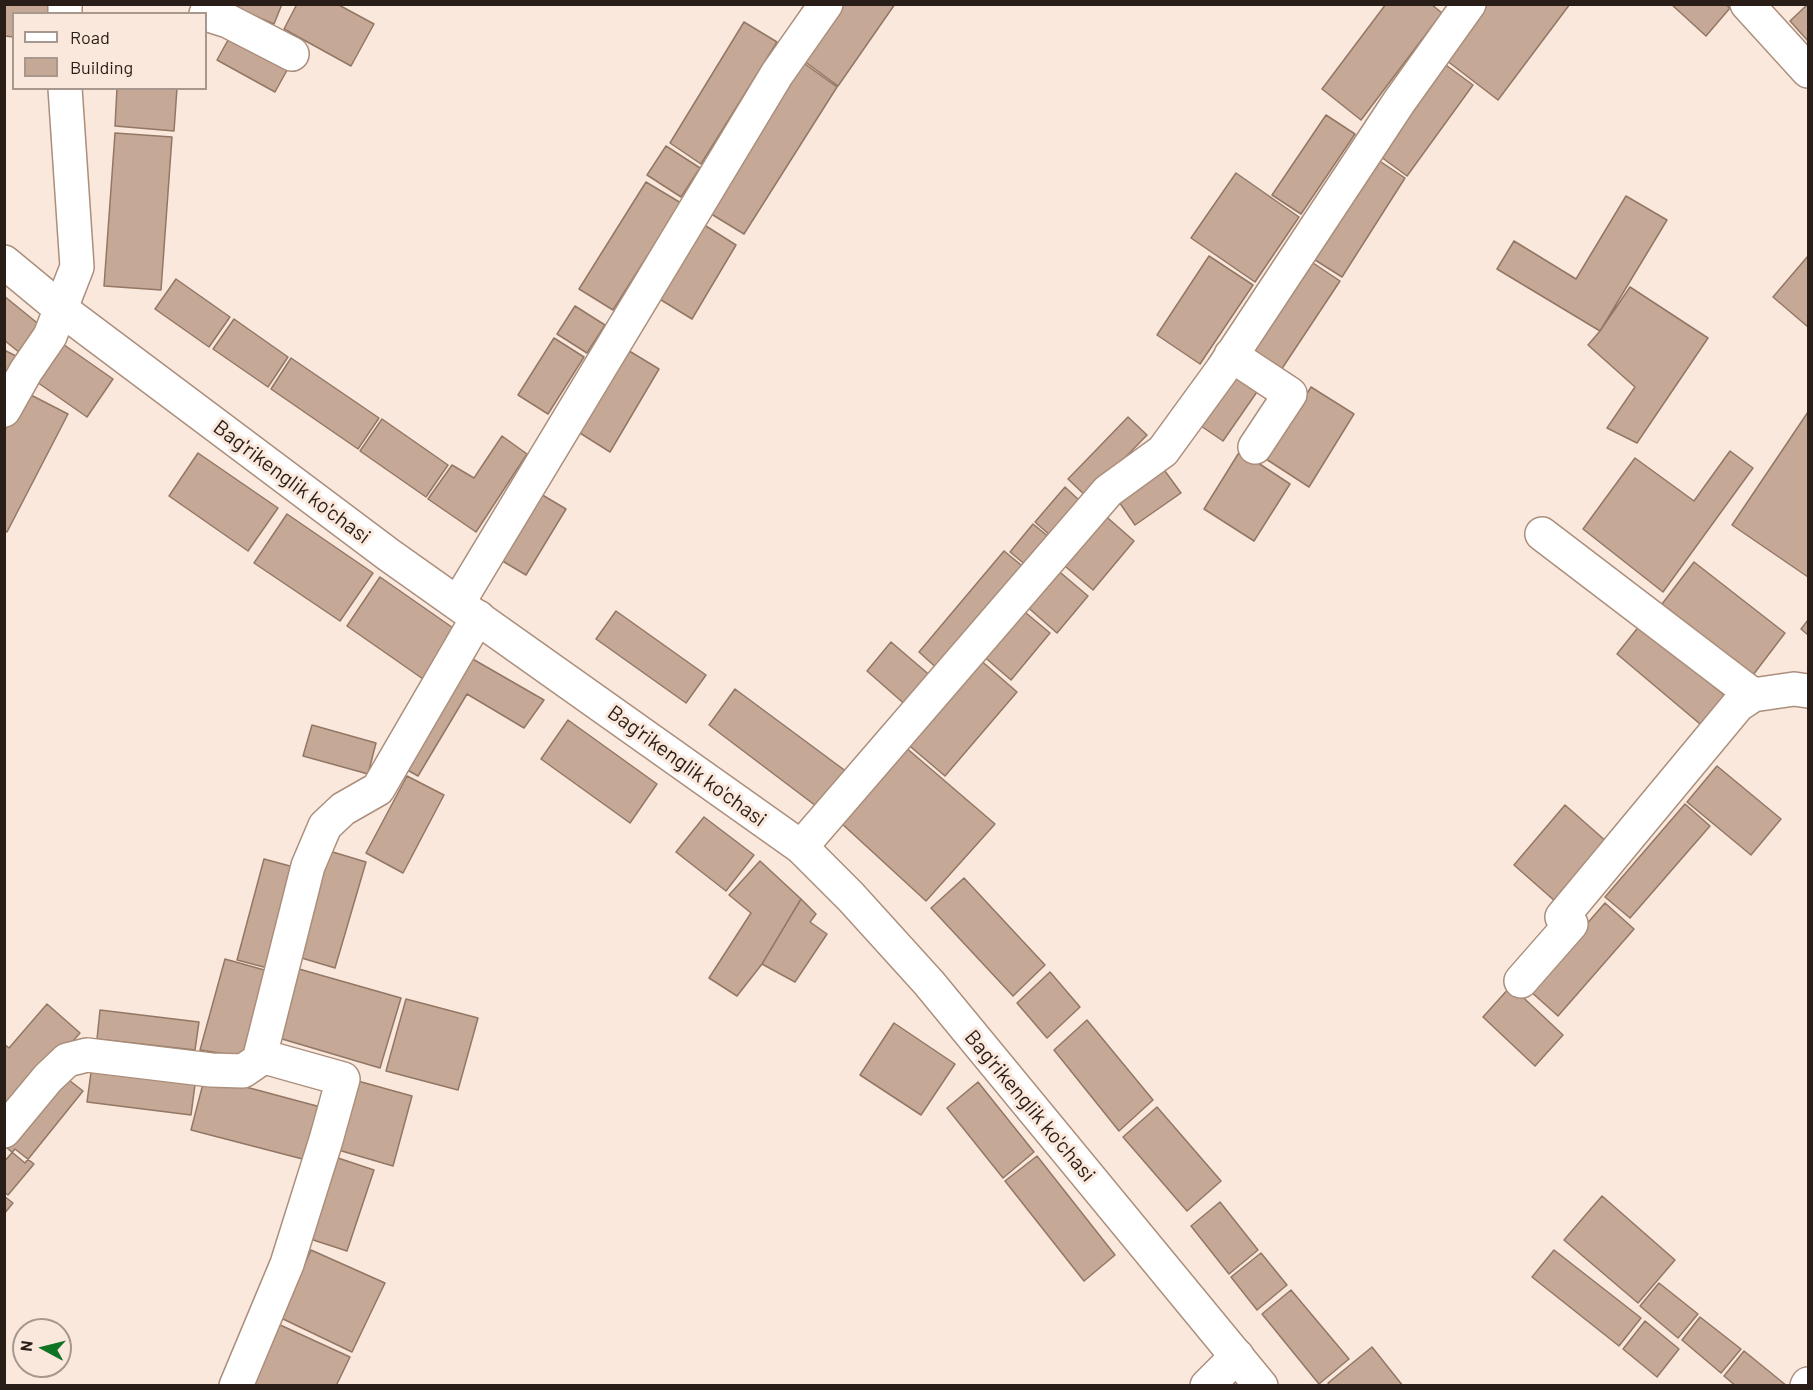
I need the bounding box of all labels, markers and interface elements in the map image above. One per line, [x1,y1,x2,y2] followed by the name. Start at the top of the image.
[12,12,207,90] legend
[70,26,110,48] text: Road
[70,56,133,78] text: Building
[208,415,376,549] street label: Bag'rikenglik ko'chasi
[603,700,771,832] street label: Bag'rikenglik ko'chasi
[959,1025,1101,1187] street label: Bag'rikenglik ko'chasi
[12,1318,72,1378] north arrow
[16,1340,36,1352] text: N

